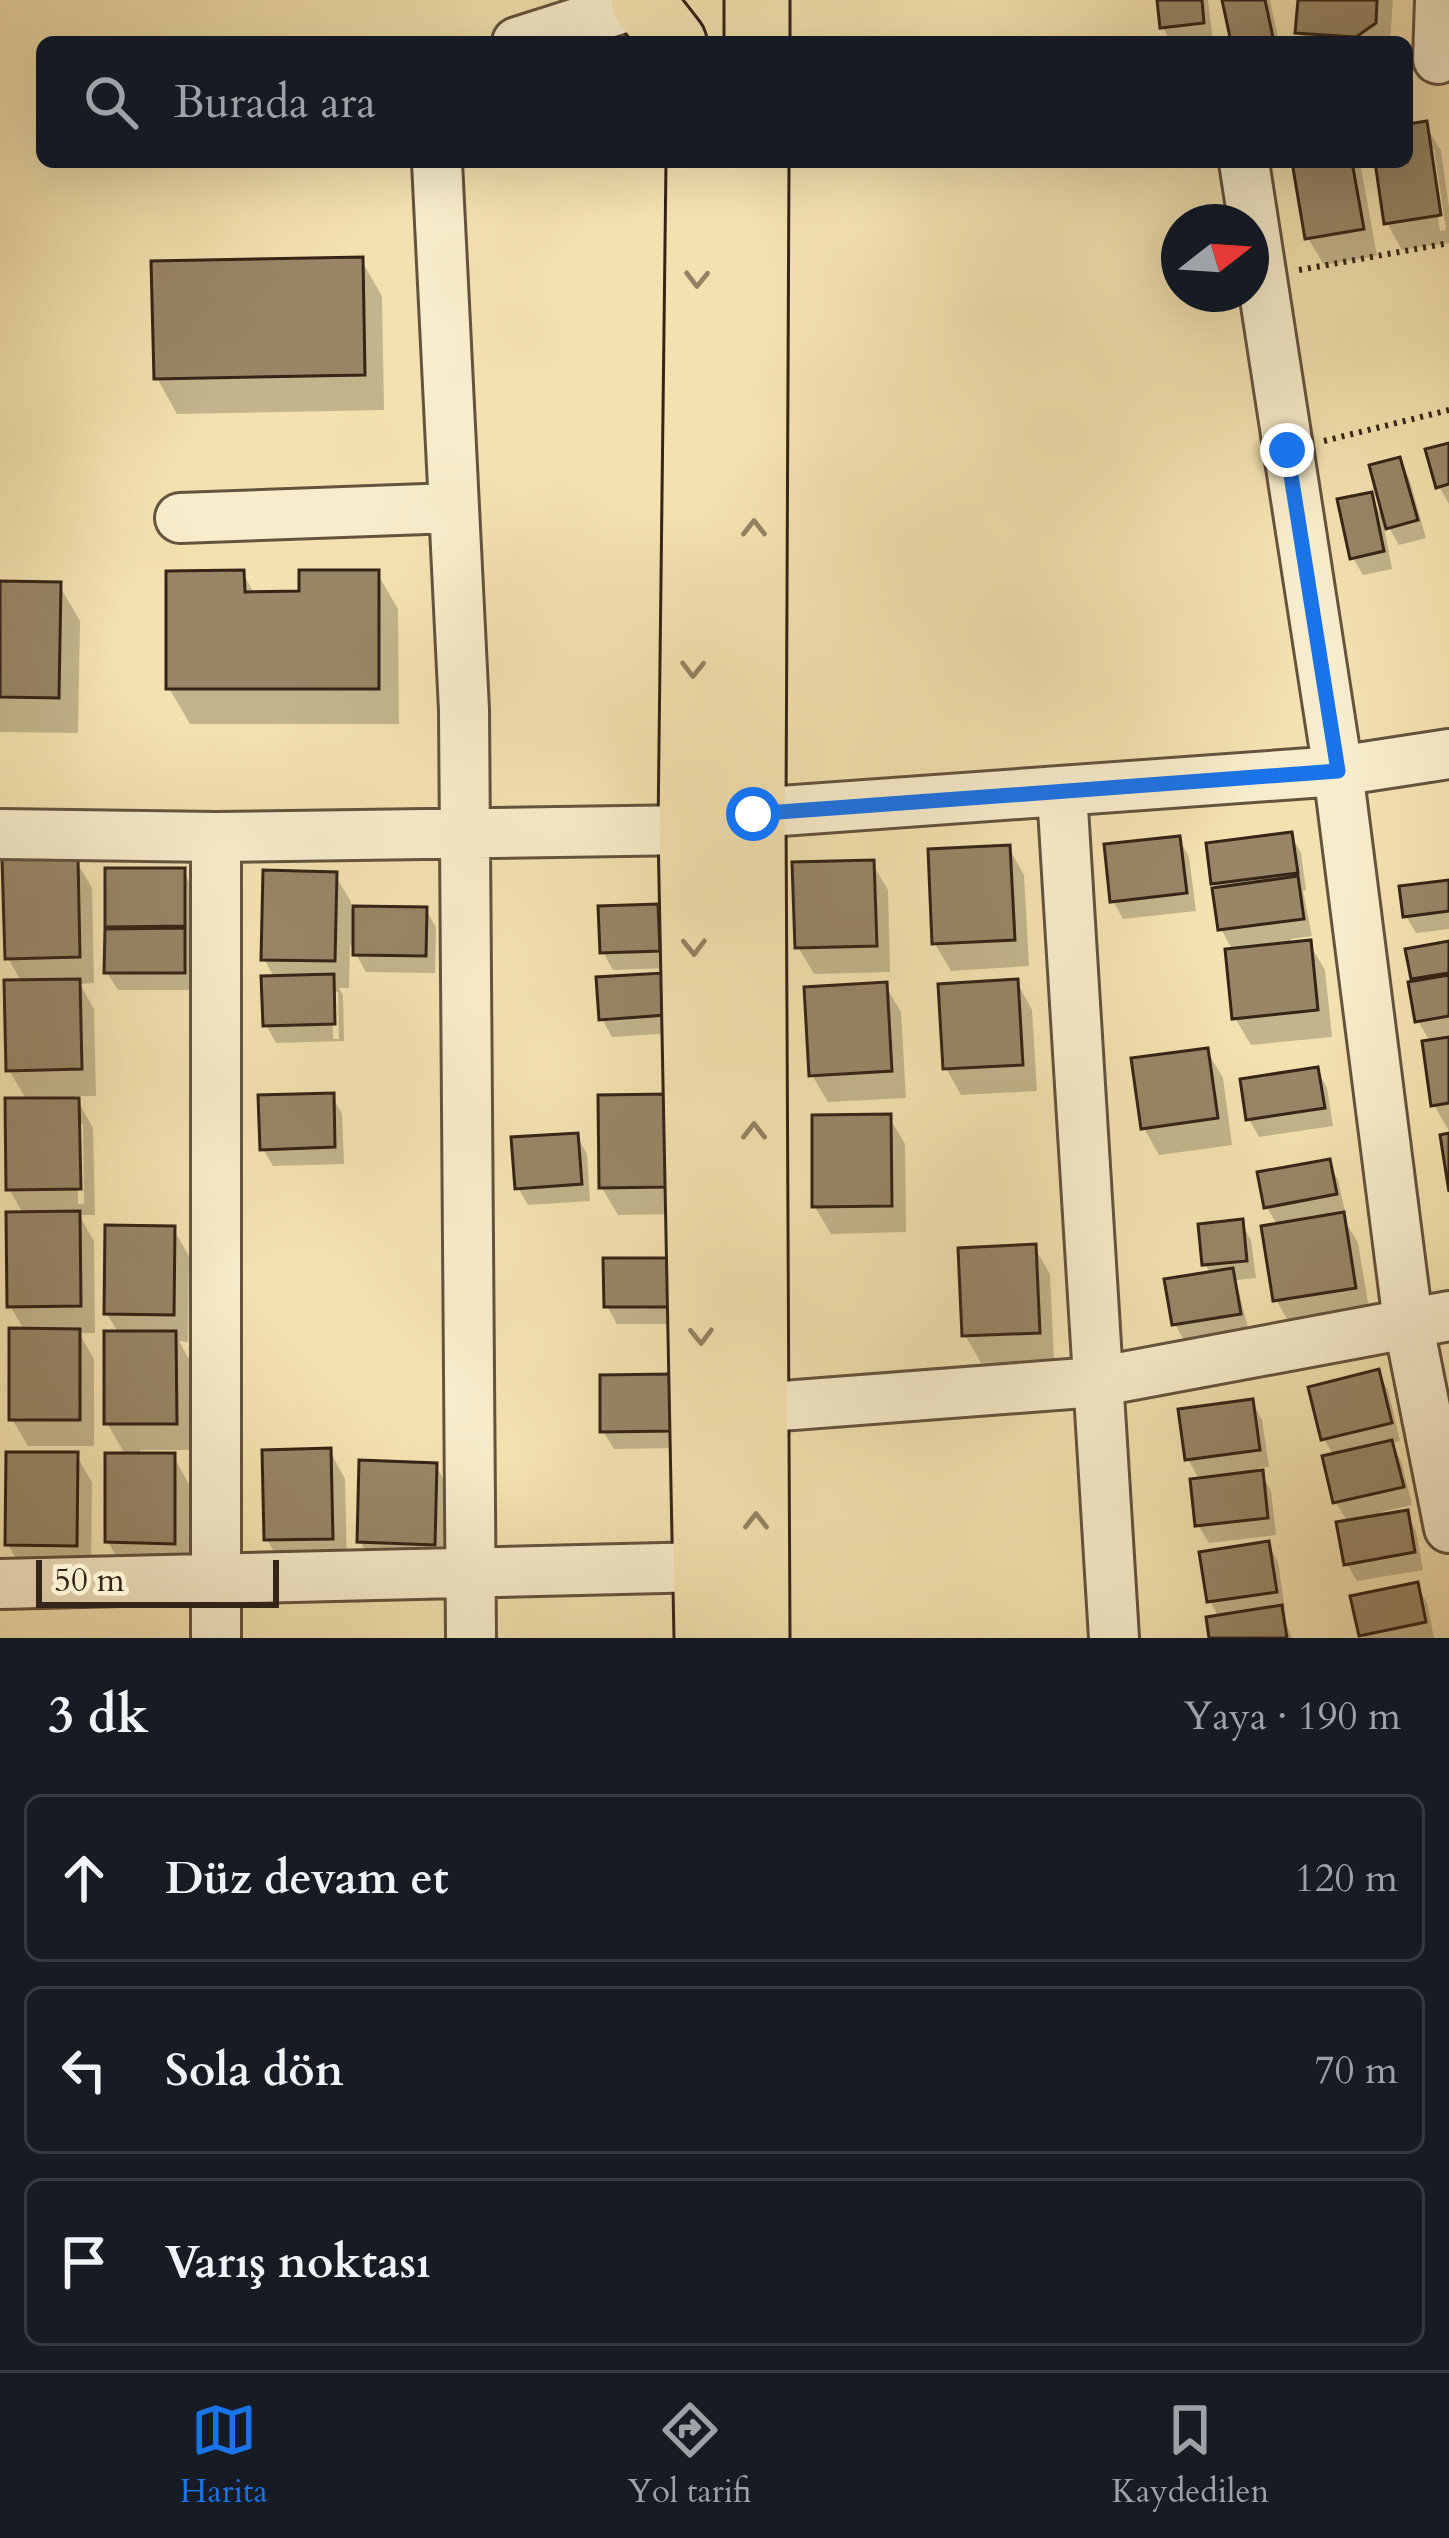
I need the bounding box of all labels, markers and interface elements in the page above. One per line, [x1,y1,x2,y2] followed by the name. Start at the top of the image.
[36,36,1413,168] search box
[78,69,144,135] icon: search
[174,72,376,133] text: Burada ara
[1161,204,1269,312] north arrow
[685,270,711,289] one-way arrow
[1260,423,1314,477] route end
[741,518,767,536] one-way arrow
[680,661,706,679] one-way arrow
[726,787,780,841] route start
[680,938,706,957] one-way arrow
[741,1121,767,1139] one-way arrow
[687,1327,713,1346] one-way arrow
[743,1511,769,1529] one-way arrow
[36,1554,279,1607] scale bar
[54,1558,125,1603] text: 50 m
[48,1681,149,1751] text: 3 dk
[1183,1690,1401,1743] text: Yaya · 190 m
[51,1845,117,1911] icon: ahead
[165,1848,449,1909] text: Düz devam et
[1295,1852,1398,1905] text: 120 m
[51,2037,117,2103] icon: left
[165,2040,344,2101] text: Sola dön
[1315,2044,1398,2097] text: 70 m
[51,2229,117,2295] icon: arrive
[165,2232,431,2293] text: Varış noktası
[180,2397,268,2514] tab: Harita
[627,2397,752,2514] tab: Yol tarifi
[1111,2397,1269,2514] tab: Kaydedilen

